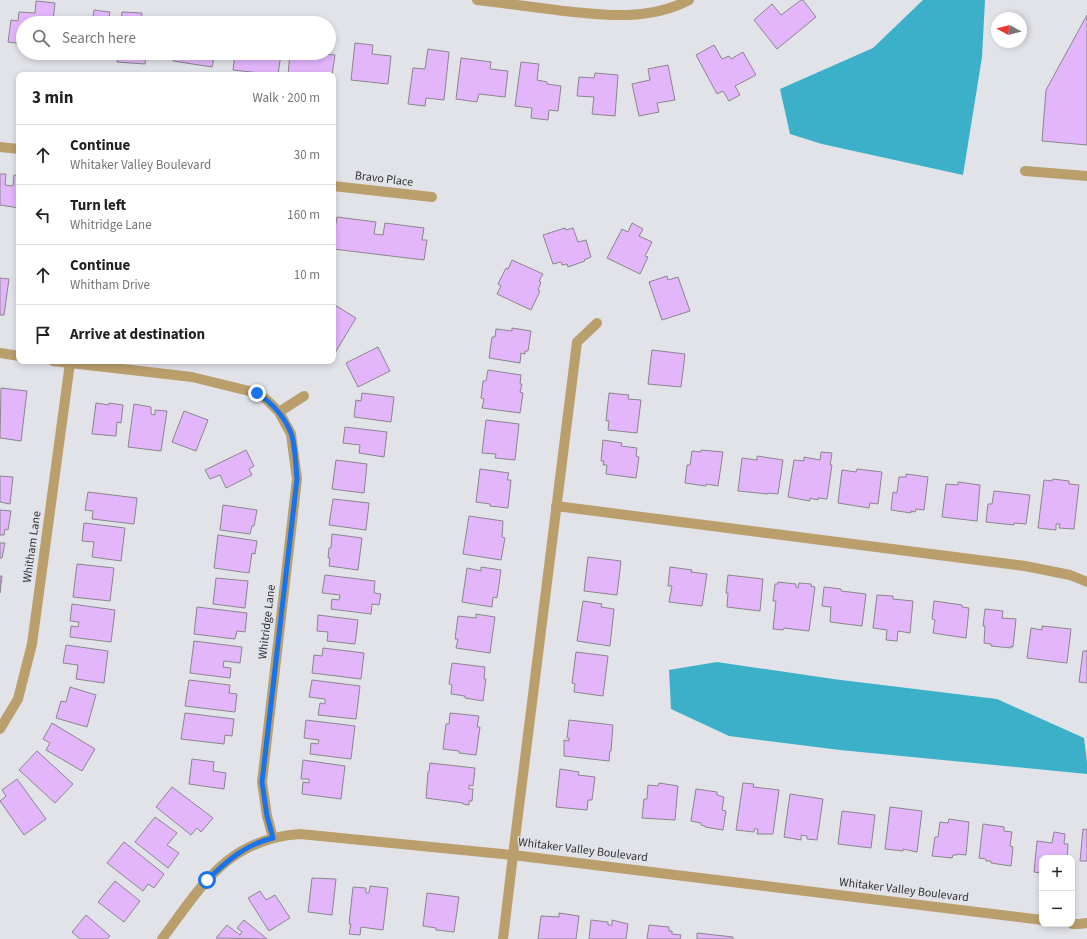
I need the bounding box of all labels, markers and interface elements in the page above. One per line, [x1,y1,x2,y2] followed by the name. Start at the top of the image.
[991,12,1027,48] north arrow
[16,16,336,60] search box
[30,27,52,49] icon: search
[62,28,136,49] text: Search here
[32,86,73,110] text: 3 min
[252,89,320,107] text: Walk · 200 m
[70,135,130,156] text: Continue
[32,144,54,166] icon: ahead
[294,146,320,164] text: 30 m
[70,156,211,174] text: Whitaker Valley Boulevard
[354,167,414,191] street label: Bravo Place
[70,195,126,216] text: Turn left
[32,204,54,226] icon: left
[287,206,320,224] text: 160 m
[70,216,152,234] text: Whitridge Lane
[70,255,130,276] text: Continue
[32,264,54,286] icon: ahead
[294,266,320,284] text: 10 m
[70,276,150,294] text: Whitham Drive
[32,324,54,346] icon: arrive
[70,324,205,345] text: Arrive at destination
[248,384,266,402] route end
[19,510,45,584] street label: Whitham Lane
[254,584,280,660] street label: Whitridge Lane
[517,834,649,866] street label: Whitaker Valley Boulevard
[1039,855,1075,927] map controls
[1039,855,1075,891] button: +
[198,871,216,889] route start
[838,874,970,906] street label: Whitaker Valley Boulevard
[1039,891,1075,927] button: −

